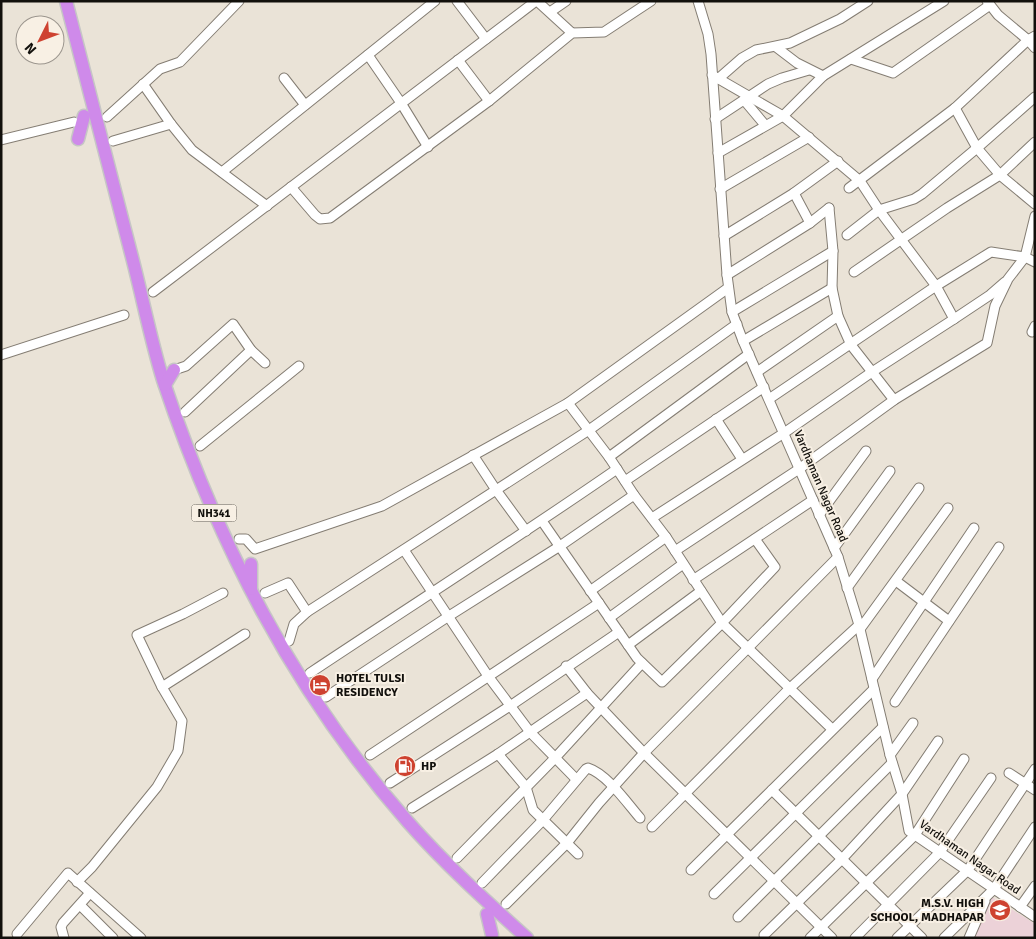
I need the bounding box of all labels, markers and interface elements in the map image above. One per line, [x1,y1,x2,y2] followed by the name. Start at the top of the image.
[15,15,65,65] north arrow
[21,39,40,58] text: N
[790,428,851,544] street label: Vardhaman Nagar Road
[192,504,236,522] road number: NH341
[336,671,405,700] place label: HOTEL TULSI RESIDENCY
[308,673,332,697] hotel icon: HOTEL TULSI RESIDENCY
[393,754,417,778] fuel station icon: HP
[421,759,436,774] place label: HP
[916,817,1023,898] street label: Vardhaman Nagar Road
[870,896,985,925] place label: M.S.V. HIGH SCHOOL, MADHAPAR
[988,898,1012,922] school or university icon: M.S.V. HIGH SCHOOL, MADHAPAR

